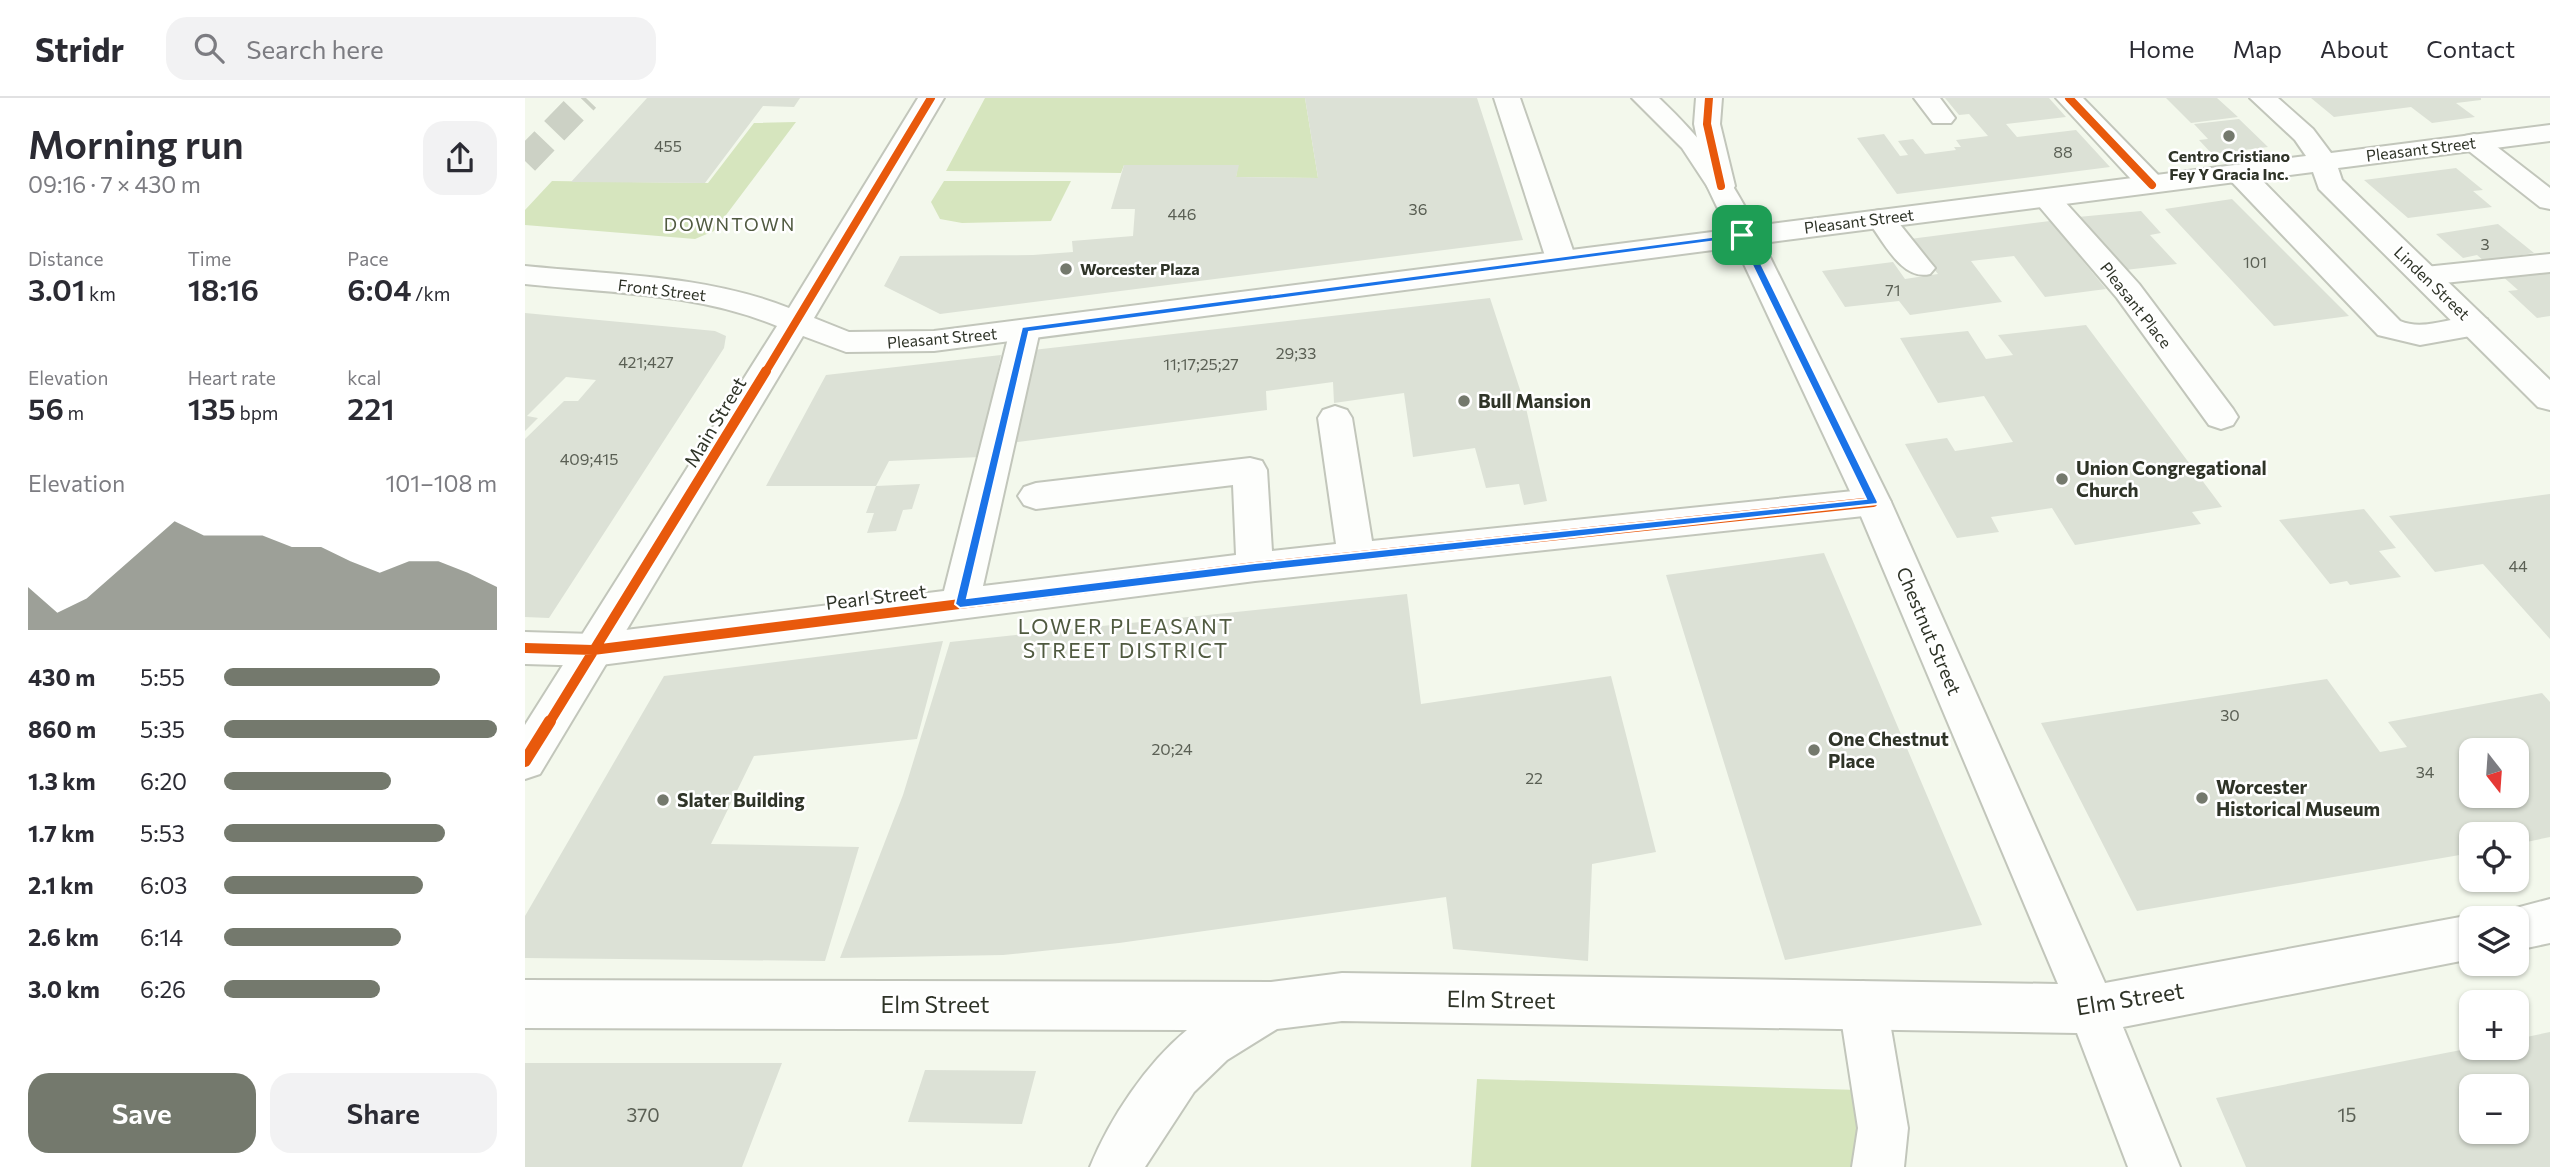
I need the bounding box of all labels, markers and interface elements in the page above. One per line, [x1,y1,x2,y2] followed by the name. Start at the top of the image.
[166,17,656,80] search box
[35,28,124,69] text: Stridr
[190,29,228,67] icon: search
[246,33,384,64] text: Search here
[2129,34,2195,63] text: Home
[2233,34,2282,63] text: Map
[2320,34,2388,63] text: About
[2426,34,2515,63] text: Contact
[28,120,244,167] text: Morning run
[423,121,497,195] button: share
[2221,128,2237,144] marker: Centro Cristiano Fey Y Gracia Inc.
[2365,132,2477,165] street label: Pleasant Street
[654,136,682,155] house number: 455
[2053,142,2073,161] house number: 88
[2168,146,2291,183] place label: Centro Cristiano Fey Y Gracia Inc.
[28,170,201,198] text: 09:16 · 7 × 430 m
[1409,199,1427,218] house number: 36
[1168,204,1196,223] house number: 446
[1803,204,1915,237] street label: Pleasant Street
[1712,205,1772,265] pin
[664,213,796,235] district label: DOWNTOWN
[1723,216,1761,254] icon: arrive
[2480,234,2490,253] house number: 3
[2391,242,2474,324] street label: Linden Street
[28,247,104,270] text: Distance
[188,247,231,270] text: Time
[347,247,389,270] text: Pace
[2243,252,2267,271] house number: 101
[2097,258,2176,352] street label: Pleasant Place
[1080,259,1200,278] place label: Worcester Plaza
[1058,261,1074,277] marker: Worcester Plaza
[28,270,85,307] text: 3.01
[188,270,259,307] text: 18:16
[347,270,411,307] text: 6:04
[617,275,708,304] street label: Front Street
[1885,280,1901,299] house number: 71
[85,282,116,305] text: km
[411,282,450,305] text: /km
[886,323,998,352] street label: Pleasant Street
[1276,343,1316,362] house number: 29;33
[618,352,674,371] house number: 421;427
[1163,354,1239,373] house number: 11;17;25;27
[28,366,108,389] text: Elevation
[188,366,276,389] text: Heart rate
[347,366,381,389] text: kcal
[679,372,751,471] street label: Main Street
[28,389,64,426] text: 56
[188,389,236,426] text: 135
[347,389,395,426] text: 221
[1478,389,1591,412] place label: Bull Mansion
[1456,393,1472,409] marker: Bull Mansion
[64,401,84,424] text: m
[236,401,278,424] text: bpm
[560,449,618,468] house number: 409;415
[2076,456,2267,501] place label: Union Congregational Church
[28,469,125,497] text: Elevation
[386,469,497,497] text: 101–108 m
[2054,471,2070,487] marker: Union Congregational Church
[2508,556,2528,575] house number: 44
[1892,563,1967,699] street label: Chestnut Street
[824,579,928,614] street label: Pearl Street
[1018,613,1234,662] district label: LOWER PLEASANT STREET DISTRICT
[28,663,95,691] text: 430 m
[140,663,185,691] text: 5:55
[2220,705,2240,724] house number: 30
[28,715,96,743] text: 860 m
[140,715,185,743] text: 5:35
[1828,727,1949,772] place label: One Chestnut Place
[2459,738,2529,808] north arrow
[2459,738,2529,1144] map controls
[1151,739,1193,758] house number: 20;24
[1806,742,1822,758] marker: One Chestnut Place
[2416,762,2435,781] house number: 34
[28,767,96,795] text: 1.3 km
[140,767,187,795] text: 6:20
[1525,768,1543,787] house number: 22
[2216,775,2380,820] place label: Worcester Historical Museum
[677,788,805,811] place label: Slater Building
[2194,790,2210,806] marker: Worcester Historical Museum
[655,792,671,808] marker: Slater Building
[28,819,95,847] text: 1.7 km
[140,819,185,847] text: 5:53
[2459,822,2529,892] button: locate
[28,871,94,899] text: 2.1 km
[140,871,187,899] text: 6:03
[2459,906,2529,976] button: layers
[28,923,99,951] text: 2.6 km
[140,923,183,951] text: 6:14
[28,975,100,1003] text: 3.0 km
[140,975,186,1003] text: 6:26
[2074,976,2186,1020] street label: Elm Street
[1446,984,1556,1014] street label: Elm Street
[881,990,989,1018] street label: Elm Street
[2459,990,2529,1060] button: +
[28,1073,256,1153] button: Save
[270,1073,497,1153] button: Share
[2459,1074,2529,1144] button: −
[626,1103,660,1126] house number: 370
[2337,1103,2357,1126] house number: 15

